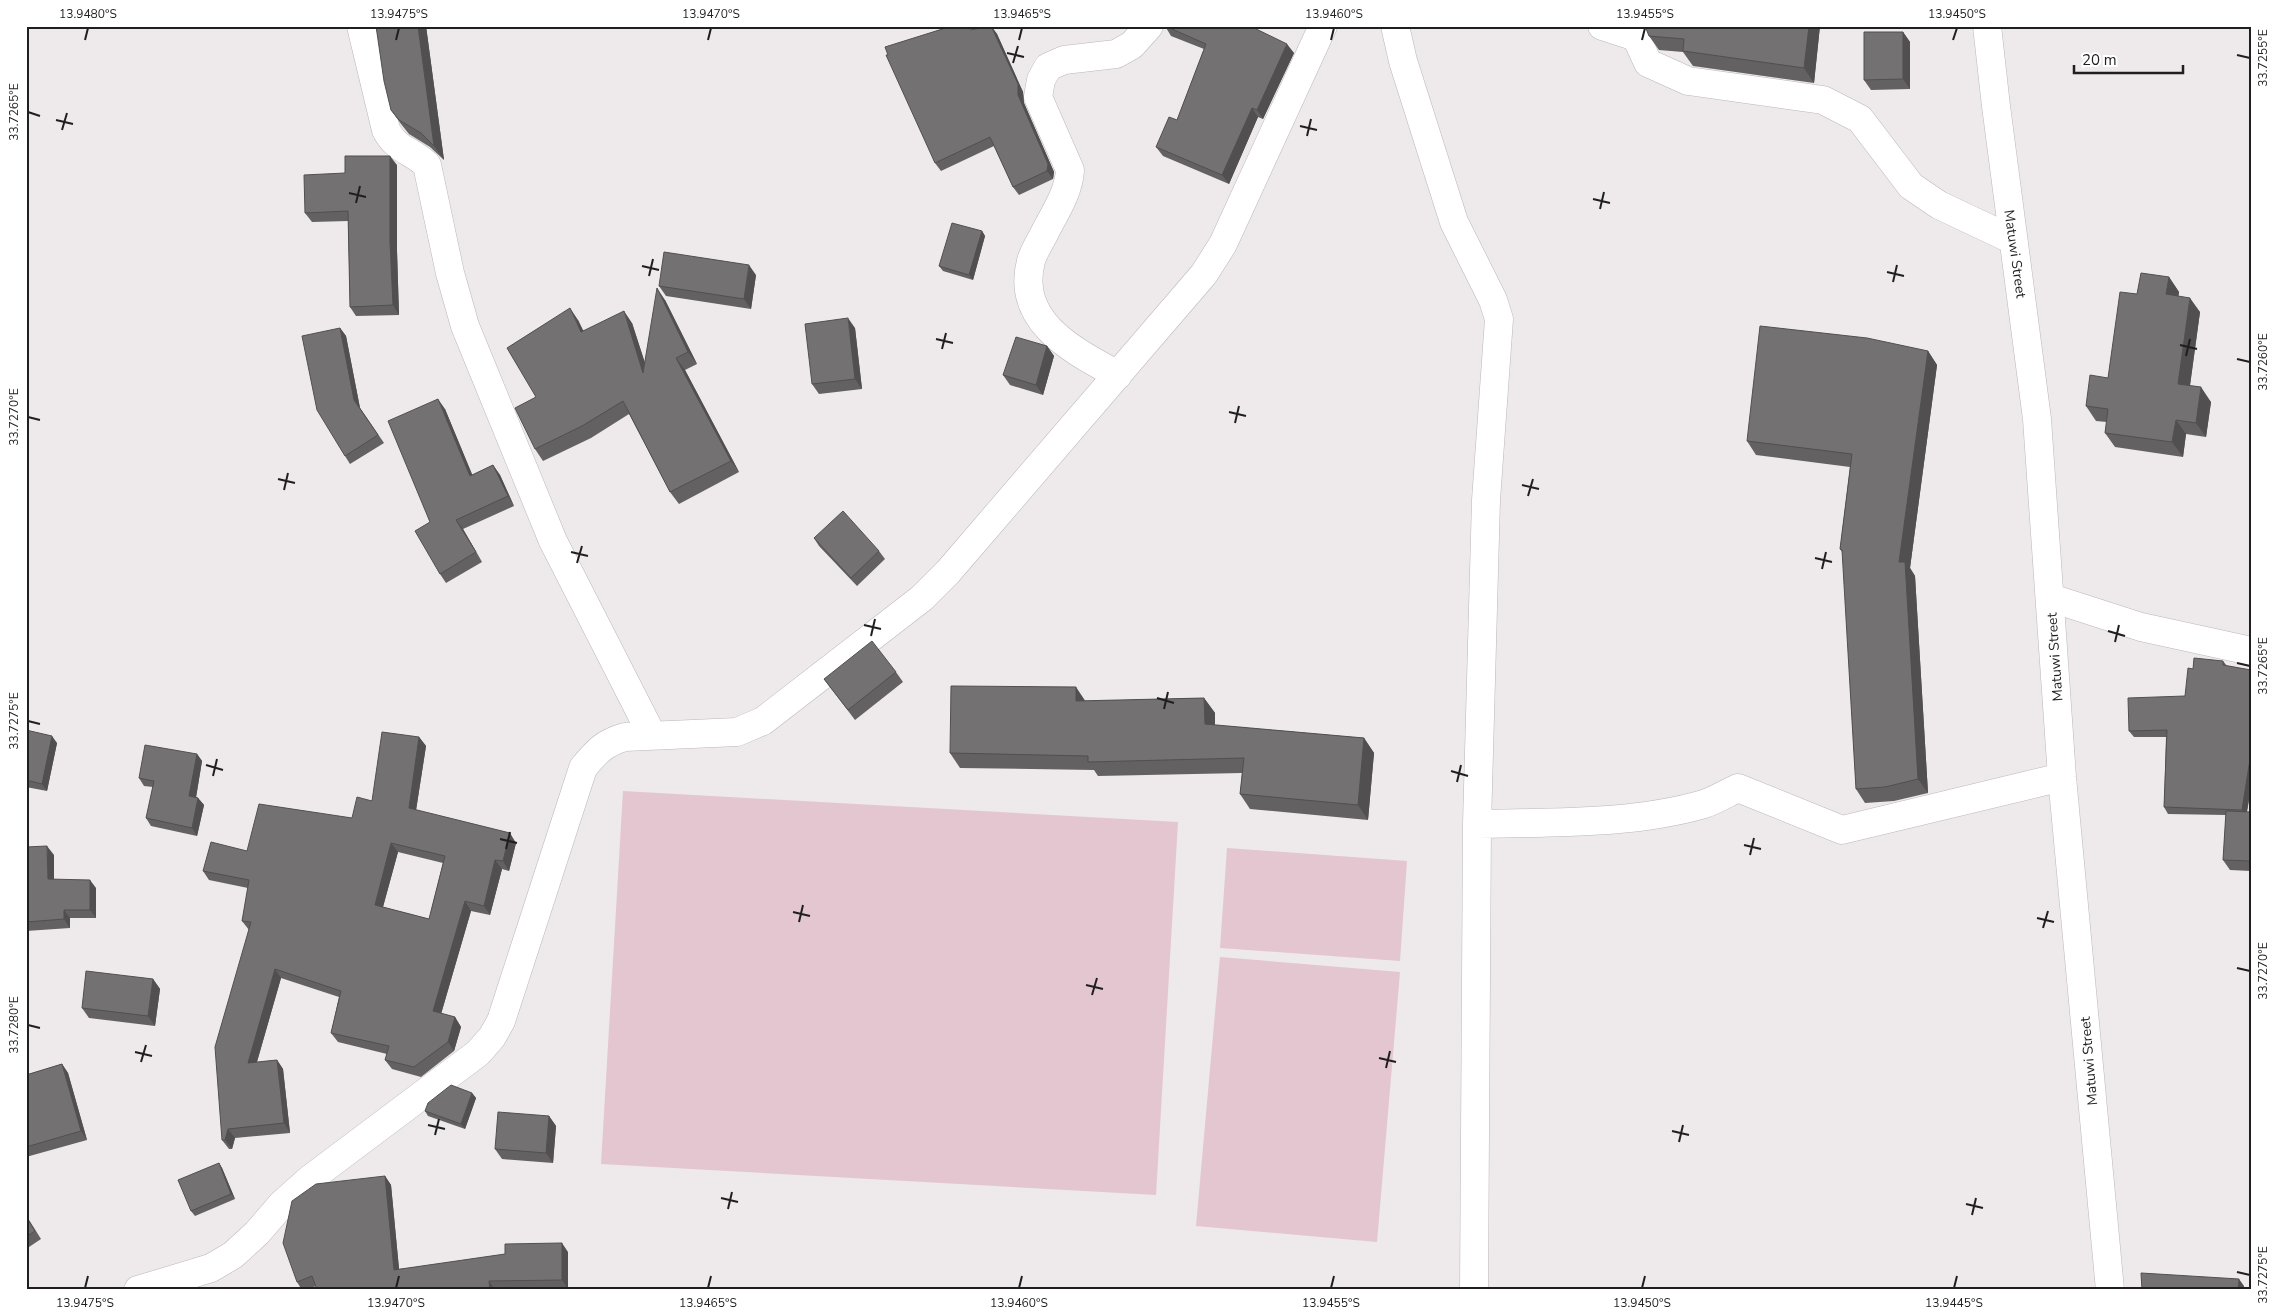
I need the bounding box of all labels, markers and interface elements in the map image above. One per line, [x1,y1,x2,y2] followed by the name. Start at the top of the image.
[59,6,117,22] text: 13.9480°S
[370,6,428,22] text: 13.9475°S
[682,6,740,22] text: 13.9470°S
[993,6,1051,22] text: 13.9465°S
[1305,6,1363,22] text: 13.9460°S
[1616,6,1674,22] text: 13.9455°S
[1928,6,1986,22] text: 13.9450°S
[2255,29,2271,87] text: 33.7255°E
[2074,42,2183,74] scale bar
[2082,50,2117,70] text: 20 m
[6,83,22,141] text: 33.7265°E
[1999,209,2031,299] street label: Matuwi Street
[2255,333,2271,391] text: 33.7260°E
[6,388,22,446] text: 33.7270°E
[2042,612,2068,702] street label: Matuwi Street
[2255,637,2271,695] text: 33.7265°E
[6,692,22,750] text: 33.7275°E
[2255,942,2271,1000] text: 33.7270°E
[6,996,22,1054] text: 33.7280°E
[2076,1016,2102,1106] street label: Matuwi Street
[2255,1246,2271,1304] text: 33.7275°E
[56,1295,114,1311] text: 13.9475°S
[367,1295,425,1311] text: 13.9470°S
[679,1295,737,1311] text: 13.9465°S
[990,1295,1048,1311] text: 13.9460°S
[1302,1295,1360,1311] text: 13.9455°S
[1613,1295,1671,1311] text: 13.9450°S
[1925,1295,1983,1311] text: 13.9445°S

